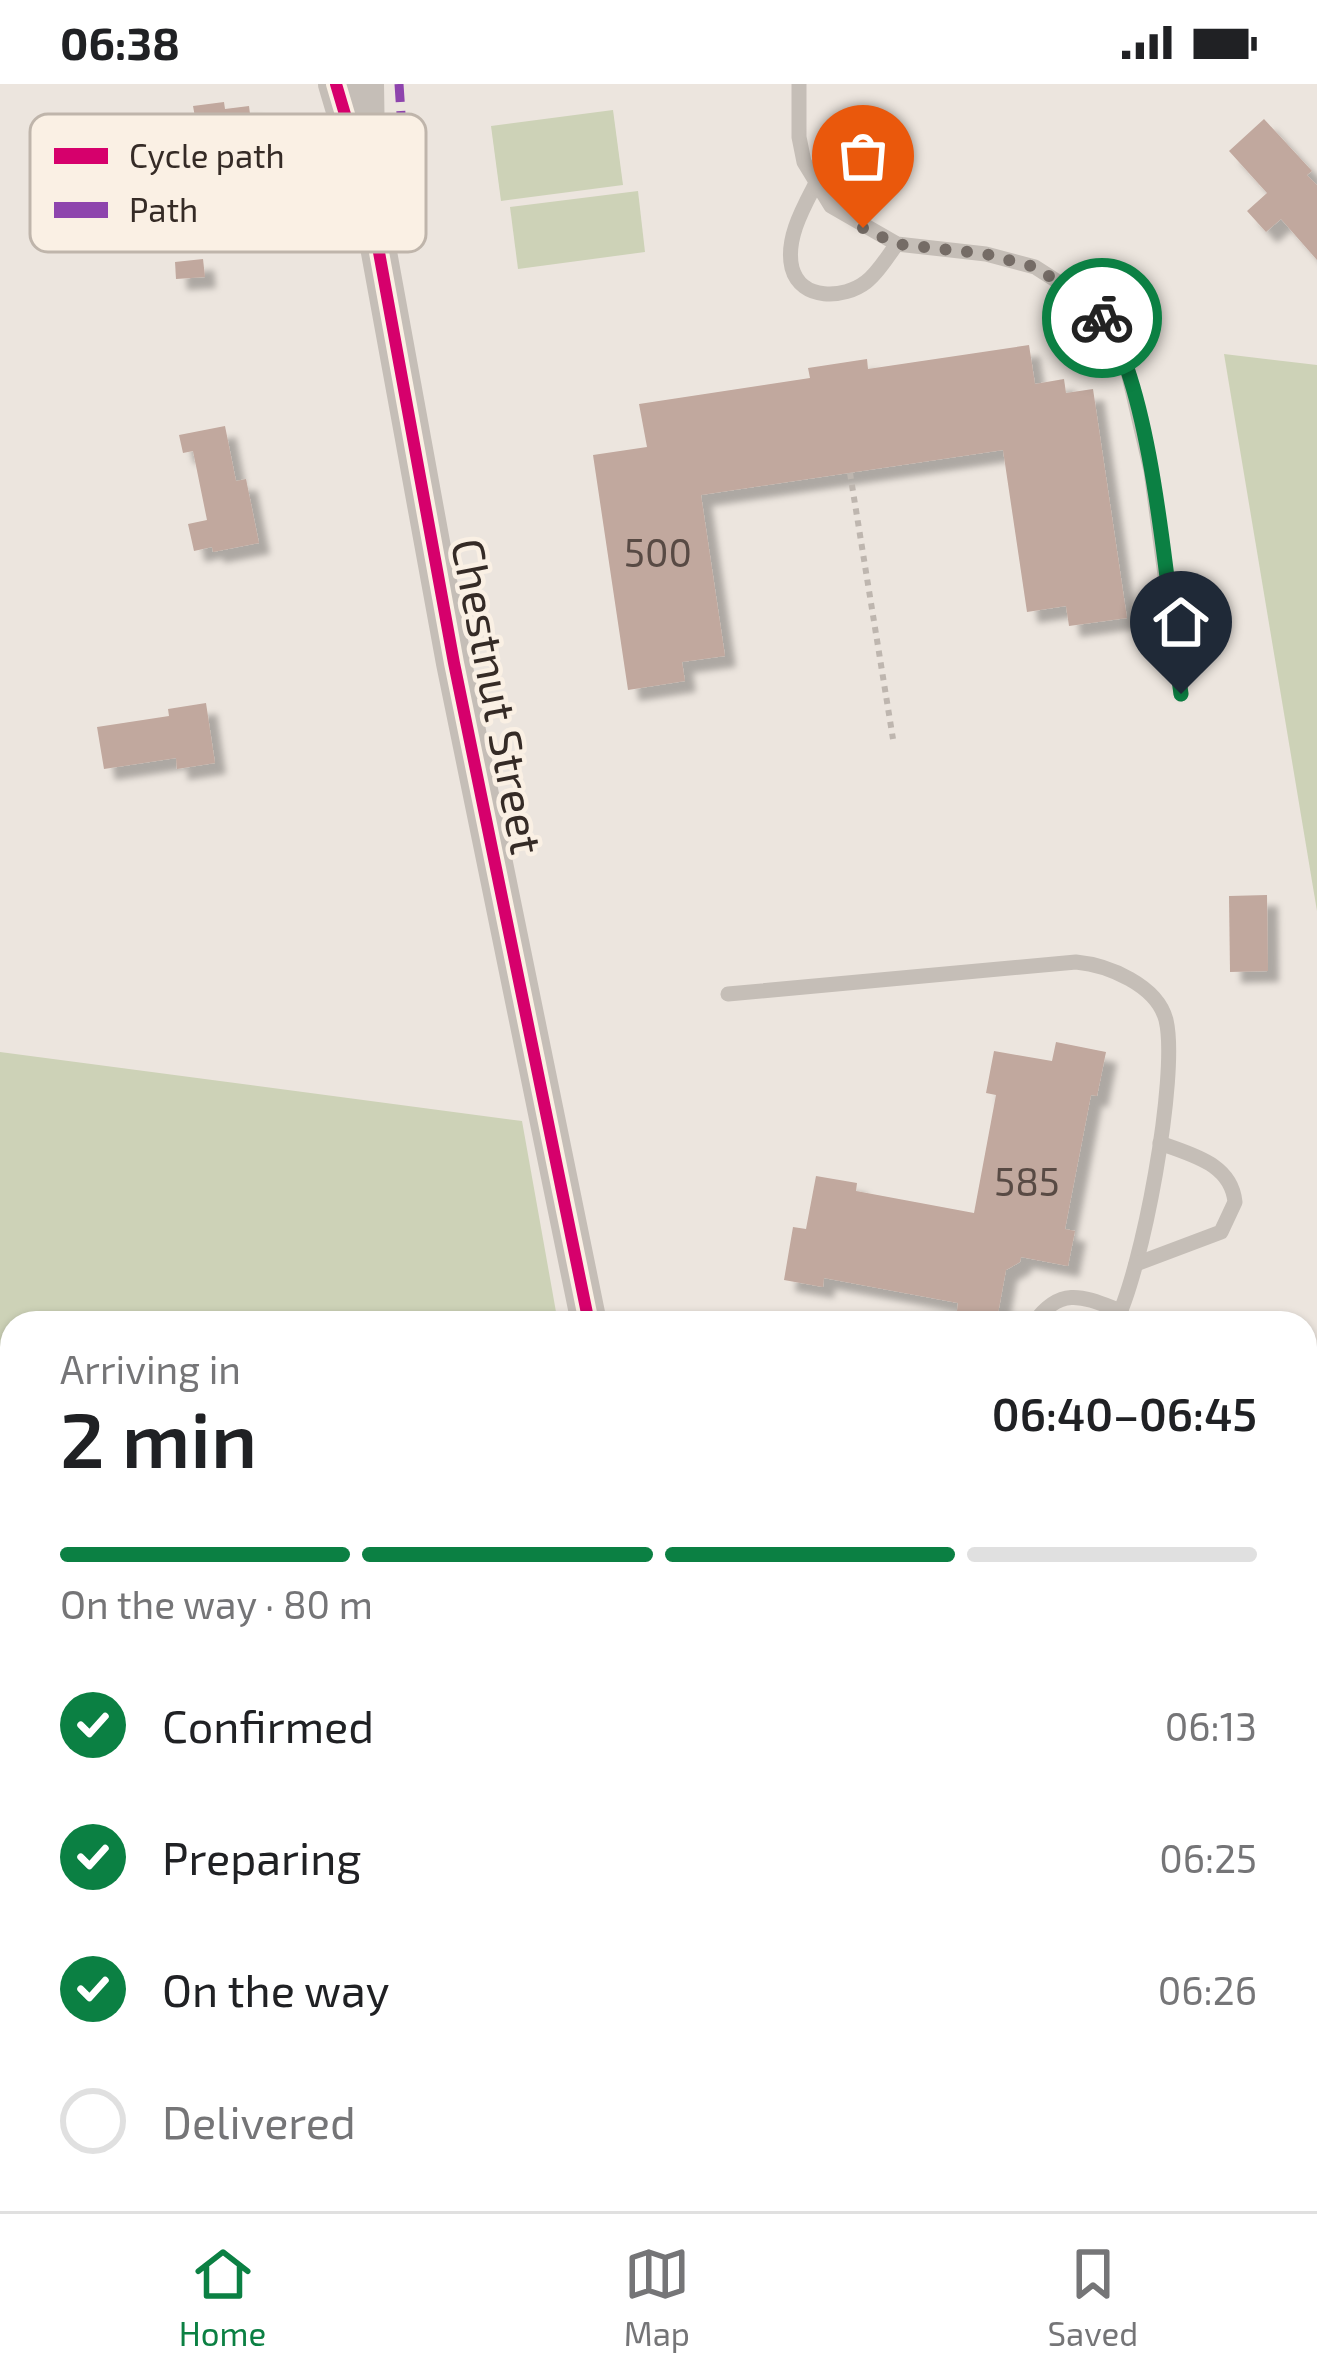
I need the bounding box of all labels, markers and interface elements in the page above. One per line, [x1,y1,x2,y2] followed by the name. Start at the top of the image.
[60,15,180,69] text: 06:38
[812,105,914,228] pin
[30,114,426,252] legend
[830,123,896,189] icon: bag
[129,135,285,175] text: Cycle path
[129,189,198,229] text: Path
[1042,258,1162,378] courier
[1069,285,1135,351] icon: bike
[624,528,692,575] house number: 500
[442,534,556,858] street label: Chestnut Street
[1130,571,1232,694] pin
[1148,589,1214,655] icon: home
[994,1157,1060,1204] house number: 585
[60,1345,241,1392] text: Arriving in
[992,1386,1257,1440] text: 06:40–06:45
[60,1390,257,1484] text: 2 min
[60,1580,373,1627] text: On the way · 80 m
[60,1692,126,1758] icon: check
[162,1698,374,1752] text: Confirmed
[1165,1702,1257,1749] text: 06:13
[60,1824,126,1890] icon: check
[162,1830,361,1884] text: Preparing
[1159,1834,1257,1881] text: 06:25
[60,1956,126,2022] icon: check
[162,1962,389,2016] text: On the way
[1158,1966,1257,2013] text: 06:26
[162,2094,356,2148] text: Delivered
[179,2241,266,2353] tab: Home
[624,2241,690,2353] tab: Map
[1048,2241,1138,2353] tab: Saved

